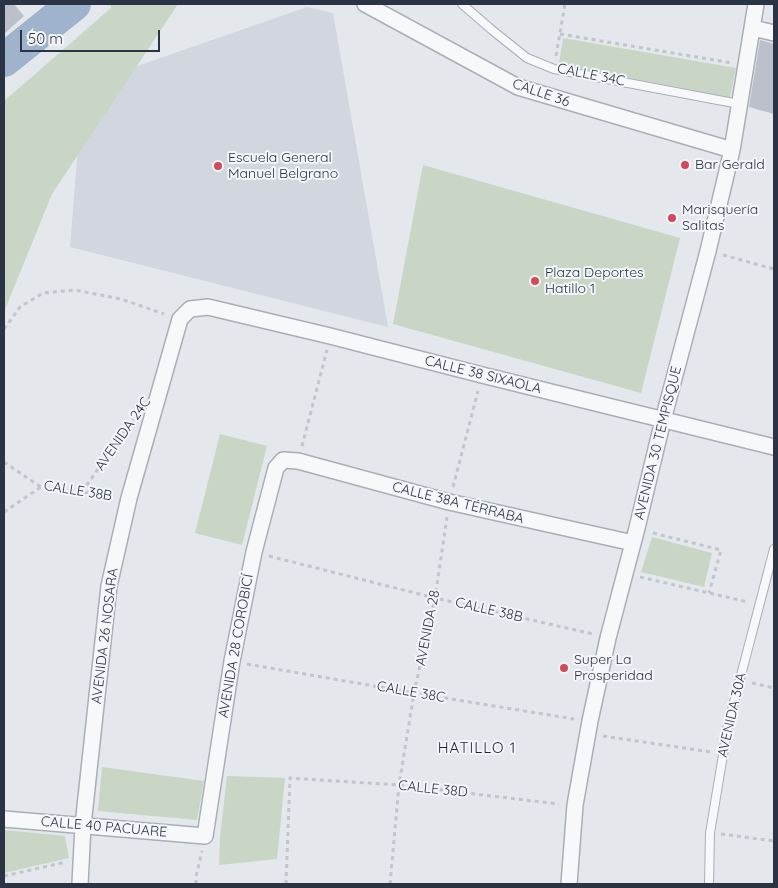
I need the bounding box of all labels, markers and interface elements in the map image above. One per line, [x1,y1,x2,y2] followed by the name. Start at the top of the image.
[22,20,162,52] scale bar
[28,29,63,48] text: 50 m
[556,60,626,90] street label: CALLE 34C
[510,75,572,111] street label: CALLE 36
[228,150,338,182] place label: Escuela General Manuel Belgrano
[695,157,765,173] place label: Bar Gerald
[679,159,691,171] marker: Bar Gerald
[212,160,224,172] marker: Escuela General Manuel Belgrano
[682,202,758,234] place label: Marisquería Salitas
[666,212,678,224] marker: Marisquería Salitas
[545,265,644,298] place label: Plaza Deportes Hatillo 1
[529,275,541,287] marker: Plaza Deportes Hatillo 1
[423,352,543,398] street label: CALLE 38 SIXAOLA
[631,365,685,521] street label: AVENIDA 30 TEMPISQUE
[92,394,154,474] street label: AVENIDA 24C
[43,477,113,505] street label: CALLE 38B
[390,479,526,527] street label: CALLE 38A TÉRRABA
[88,567,122,705] street label: AVENIDA 26 NOSARA
[215,573,257,719] street label: AVENIDA 28 COROBICÍ
[412,589,444,667] street label: AVENIDA 28
[454,594,524,626] street label: CALLE 38B
[574,652,653,684] place label: Super La Prosperidad
[558,662,570,674] marker: Super La Prosperidad
[714,671,750,759] street label: AVENIDA 30A
[376,678,446,706] street label: CALLE 38C
[437,739,517,757] district label: HATILLO 1
[397,777,469,801] street label: CALLE 38D
[40,813,168,841] street label: CALLE 40 PACUARE

